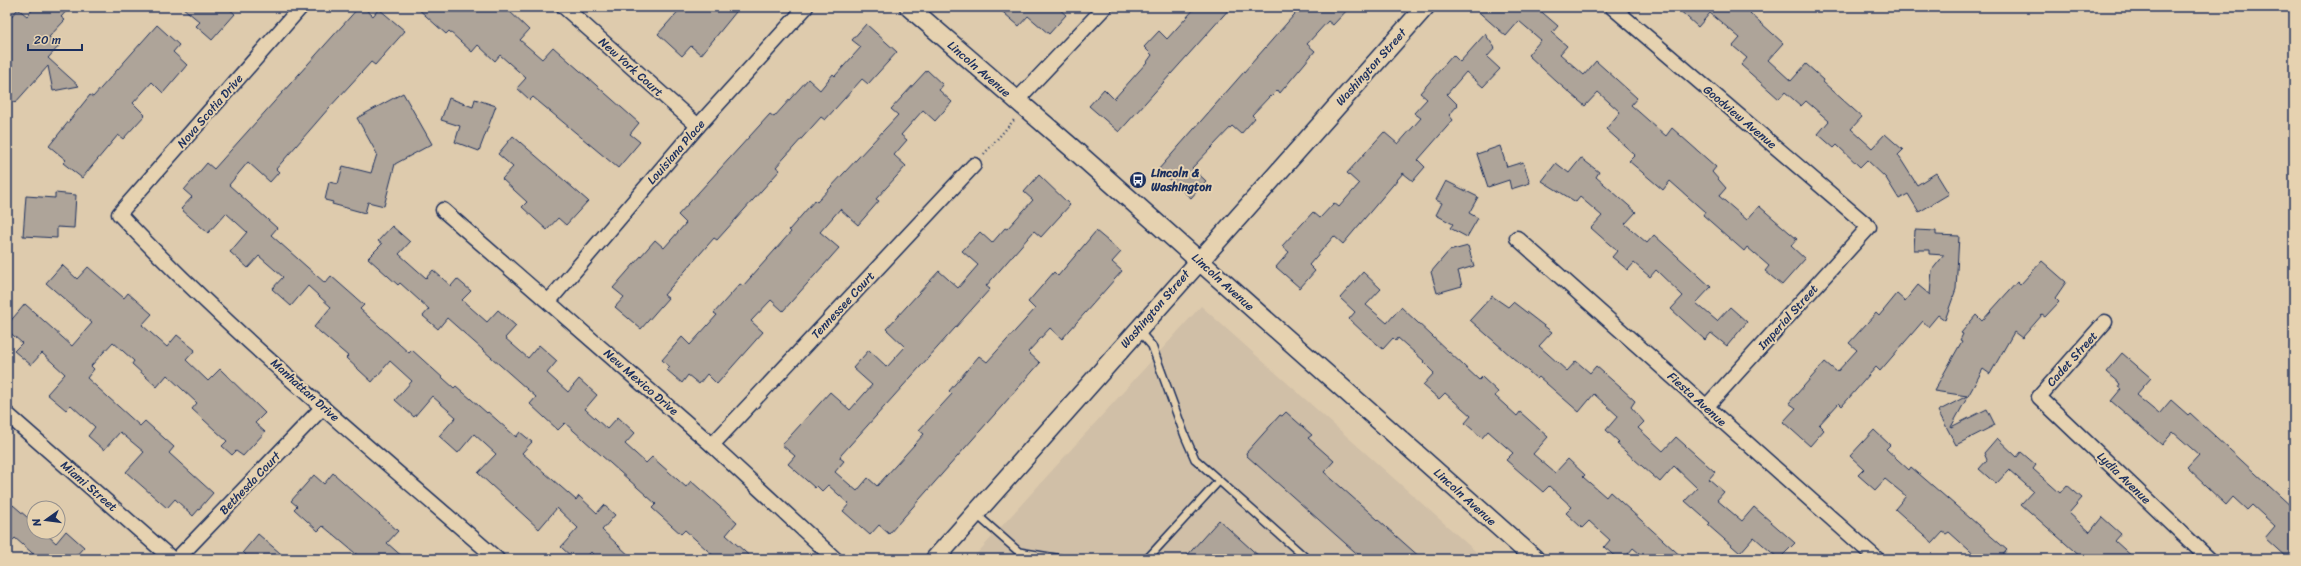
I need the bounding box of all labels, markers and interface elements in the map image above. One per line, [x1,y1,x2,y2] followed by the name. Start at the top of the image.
[1330,22,1413,111] street label: Washington Street
[28,26,82,52] scale bar
[34,29,61,51] text: 20 m
[593,32,669,102] street label: New York Court
[942,35,1016,103] street label: Lincoln Avenue
[171,69,249,153] street label: Nova Scotia Drive
[1698,79,1782,155] street label: Goodview Avenue
[641,114,711,190] street label: Louisiana Place
[1151,162,1212,198] place label: Lincoln & Washington
[1128,170,1148,190] bus stop icon: Lincoln & Washington
[1186,247,1260,317] street label: Lincoln Avenue
[1114,264,1196,353] street label: Washington Street
[805,266,881,344] street label: Tennessee Court
[1752,279,1824,356] street label: Imperial Street
[2041,326,2103,392] street label: Cadet Street
[598,343,684,421] street label: New Mexico Drive
[265,353,345,427] street label: Manhattan Drive
[1662,366,1732,432] street label: Fiesta Avenue
[214,445,287,520] street label: Bethesda Court
[2092,446,2156,510] street label: Lydia Avenue
[55,455,123,517] street label: Miami Street
[1428,462,1502,532] street label: Lincoln Avenue
[26,500,66,540] north arrow
[27,516,47,529] text: N

